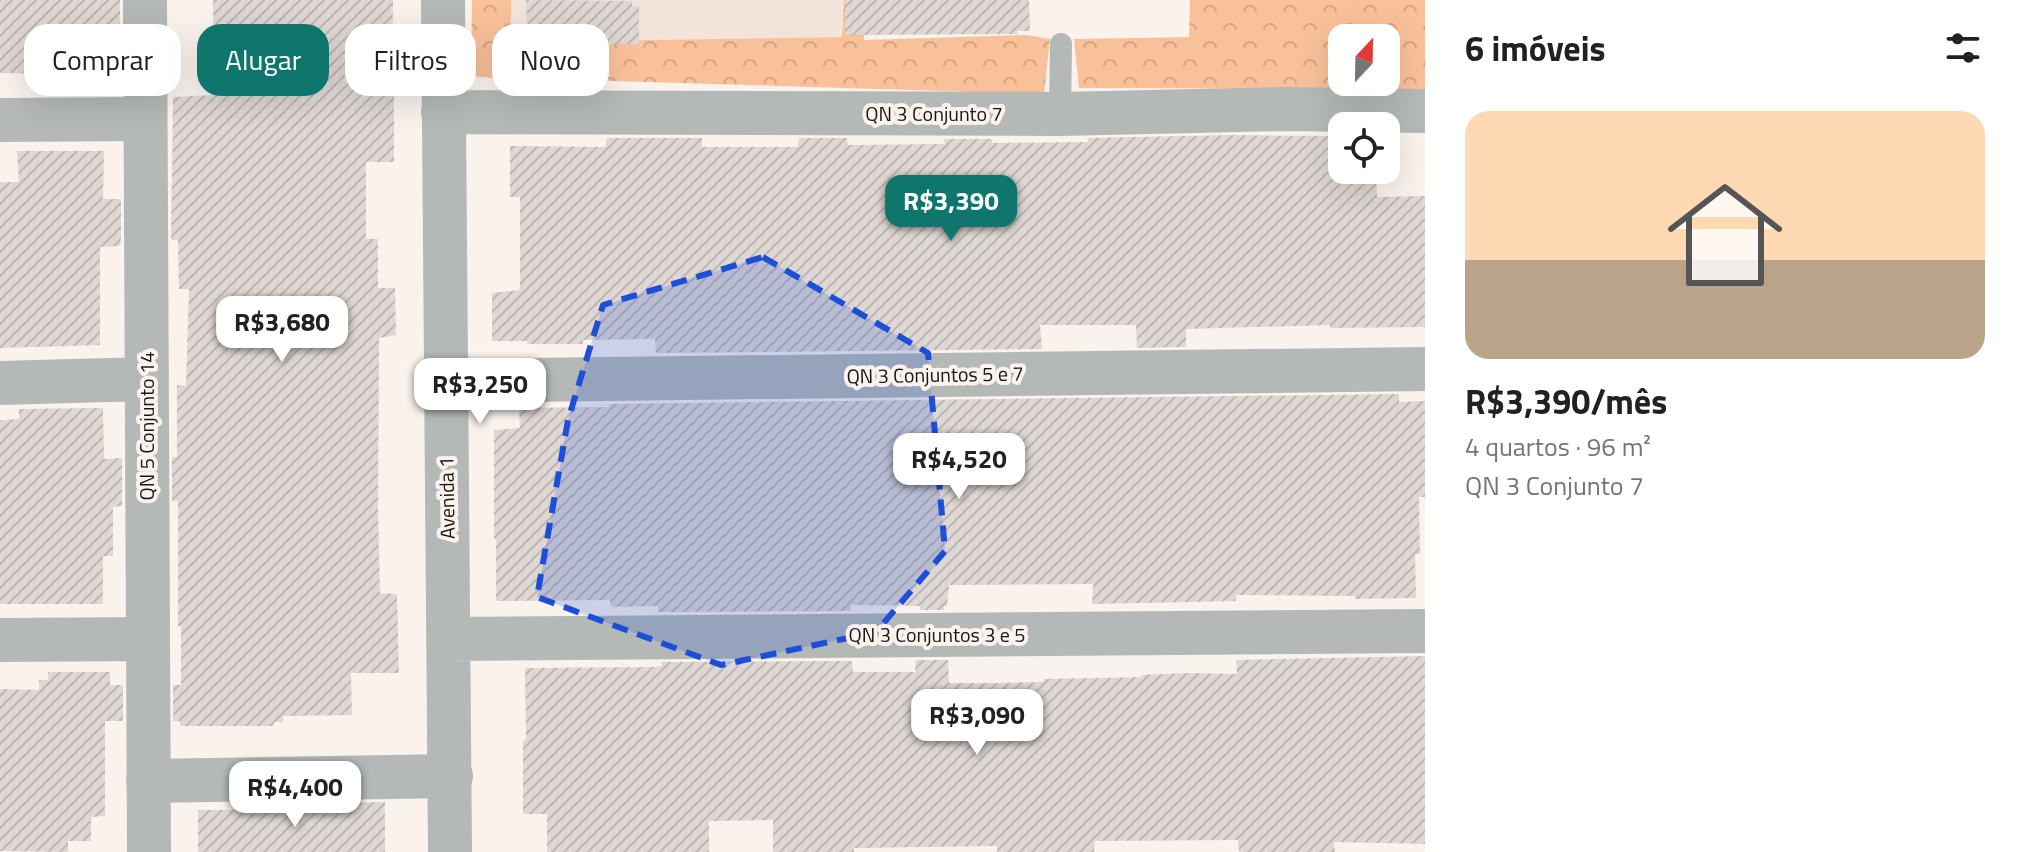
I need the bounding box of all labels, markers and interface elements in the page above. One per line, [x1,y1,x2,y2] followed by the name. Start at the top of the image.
[1465,22,1606,74] text: 6 imóveis
[24,24,181,96] chip: Comprar
[197,24,329,96] chip: Alugar
[345,24,476,96] chip: Filtros
[492,24,609,96] chip: Novo
[1328,24,1400,96] north arrow
[1328,24,1400,184] map controls
[1941,26,1985,70] icon: filters
[865,98,1003,129] street label: QN 3 Conjunto 7
[1328,112,1400,184] button: locate
[1653,163,1797,307] icon: home
[877,175,1025,243] pin: R$3,390
[903,181,999,220] text: R$3,390
[208,296,356,364] pin: R$3,680
[234,302,330,341] text: R$3,680
[131,352,162,500] street label: QN 5 Conjunto 14
[846,357,1024,392] street label: QN 3 Conjuntos 5 e 7
[406,358,554,426] pin: R$3,250
[432,364,528,403] text: R$3,250
[1465,375,1667,427] text: R$3,390/mês
[1465,427,1651,466] text: 4 quartos · 96 m²
[885,433,1033,501] pin: R$4,520
[911,439,1007,478] text: R$4,520
[430,457,463,539] street label: Avenida 1
[1465,466,1644,505] text: QN 3 Conjunto 7
[849,619,1025,650] street label: QN 3 Conjuntos 3 e 5
[903,689,1051,757] pin: R$3,090
[929,695,1025,734] text: R$3,090
[221,761,369,829] pin: R$4,400
[247,767,343,806] text: R$4,400

